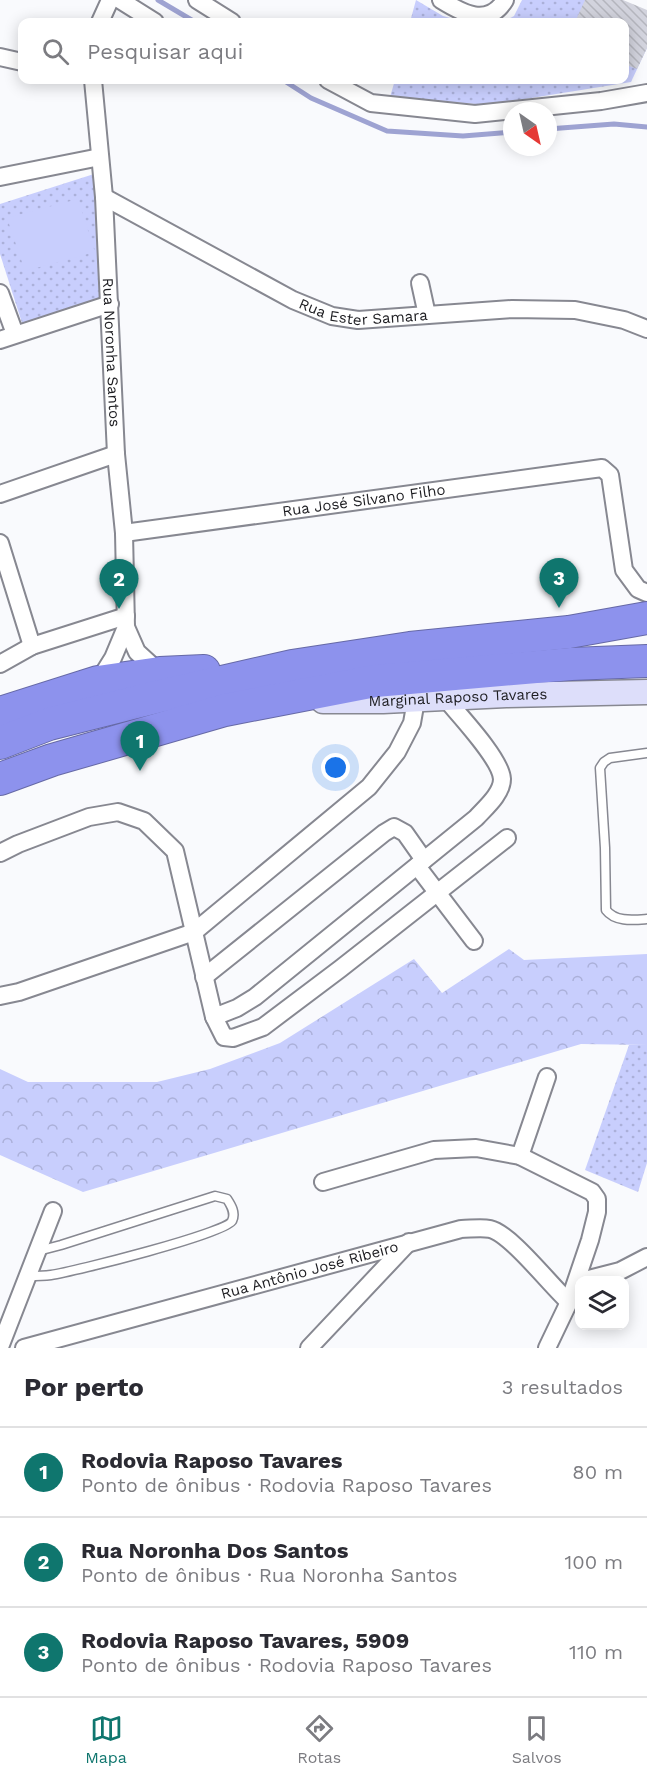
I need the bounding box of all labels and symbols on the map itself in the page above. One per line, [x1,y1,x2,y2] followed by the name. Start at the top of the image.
[503,102,557,156] north arrow
[99,277,124,427] street label: Rua Noronha Santos
[296,294,429,329] street label: Rua Ester Samara
[281,480,447,520] street label: Rua José Silvano Filho
[540,558,578,608] pin: 3
[100,560,138,609] pin: 2
[369,685,548,710] street label: Marginal Raposo Tavares
[120,722,160,771] pin: 1
[321,753,350,782] your location
[219,1237,400,1303] street label: Rua Antônio José Ribeiro

